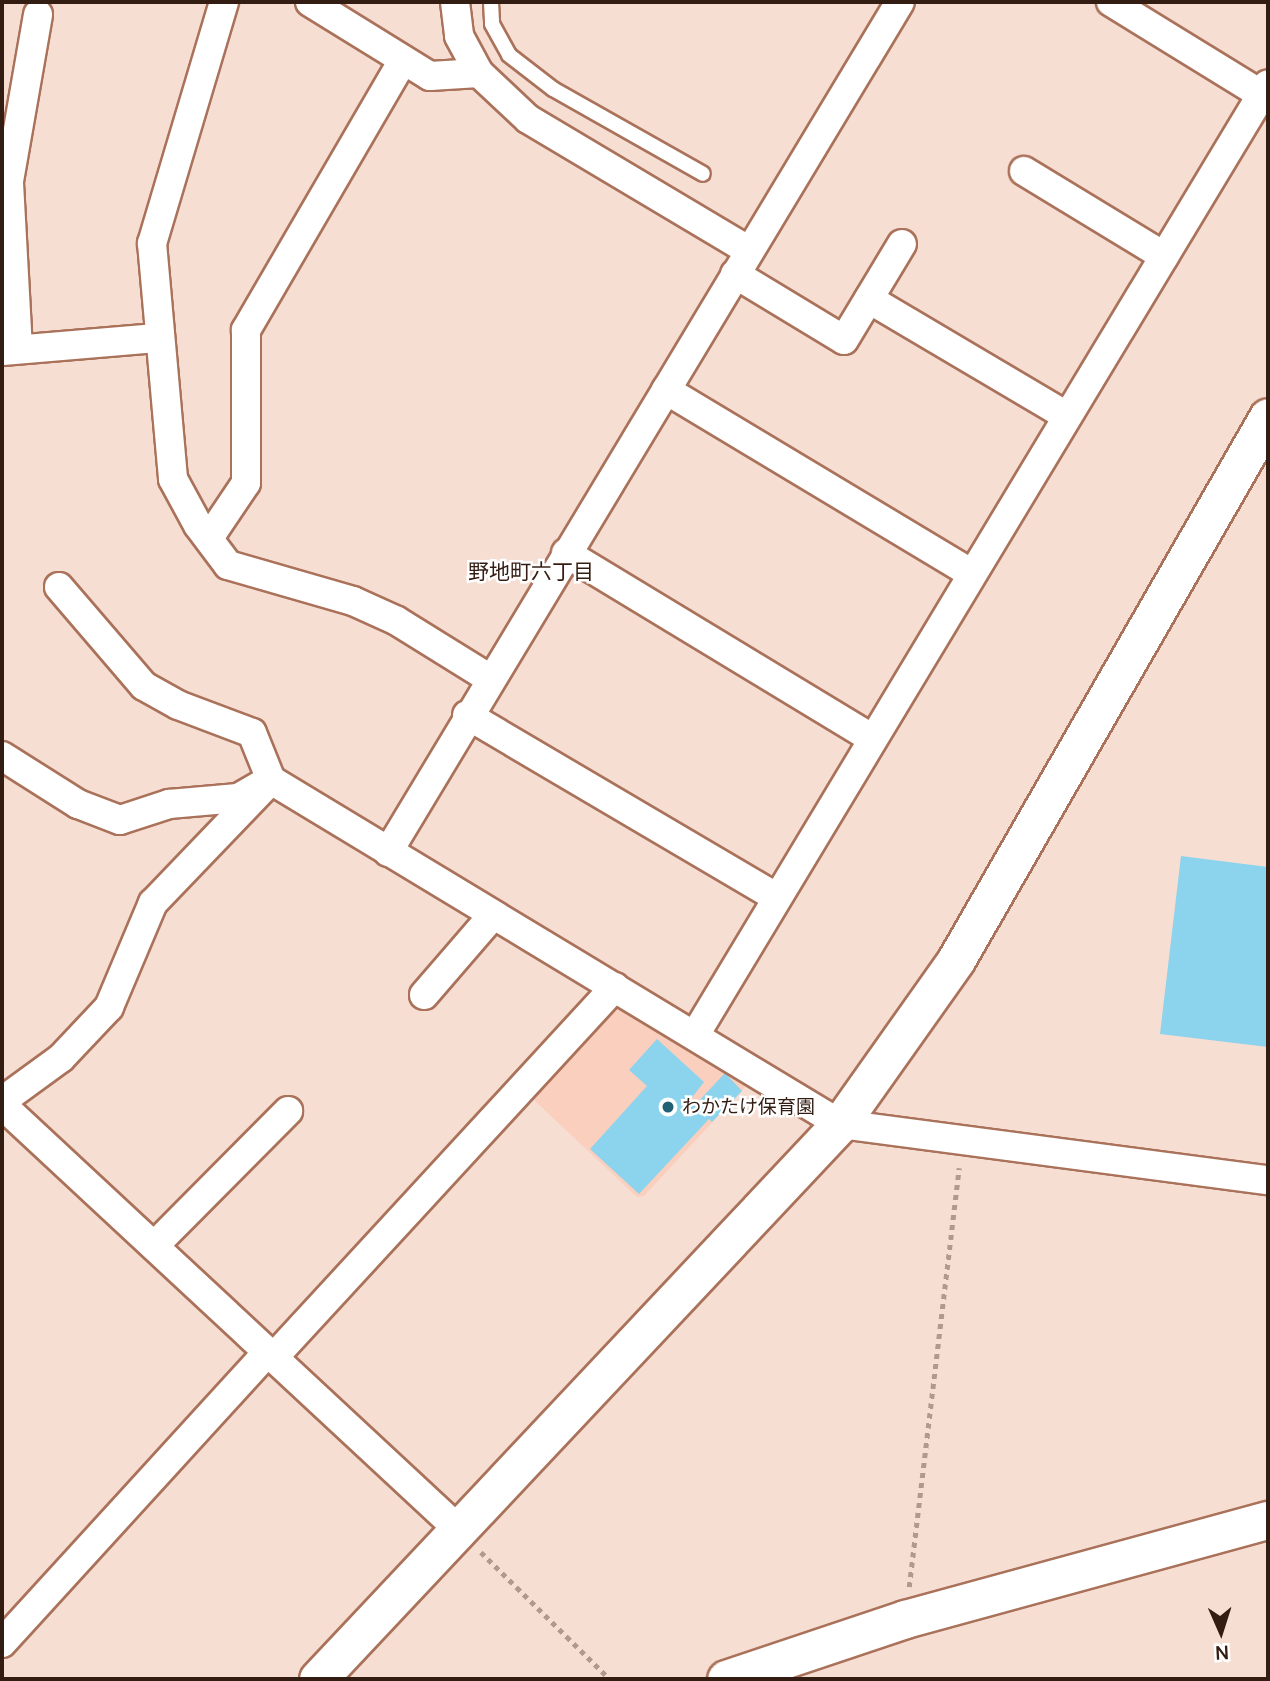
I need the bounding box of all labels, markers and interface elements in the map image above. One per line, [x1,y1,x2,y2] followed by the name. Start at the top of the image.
[468,558,594,584] district label: 野地町六丁目
[682,1096,815,1118] place label: わかたけ保育園
[660,1099,676,1115] marker: わかたけ保育園
[1186,1597,1256,1667] north arrow
[1215,1640,1230,1666] text: N

